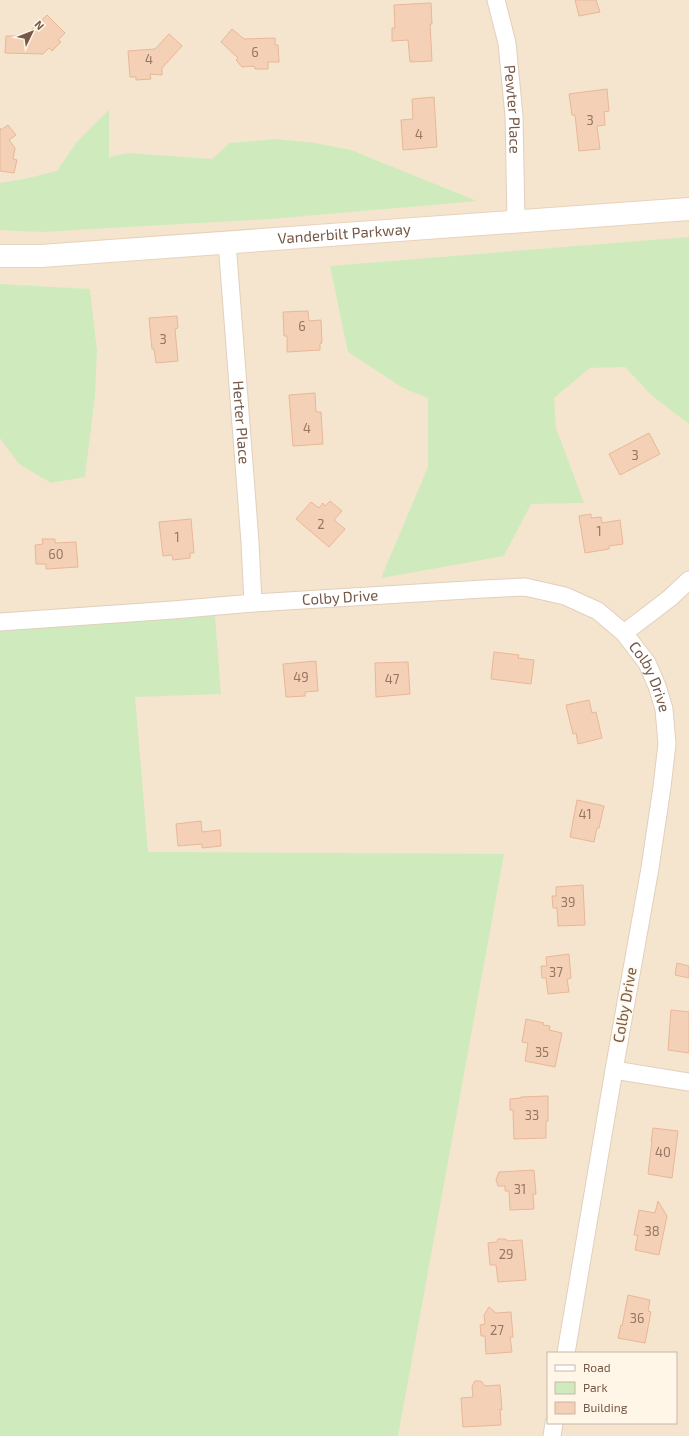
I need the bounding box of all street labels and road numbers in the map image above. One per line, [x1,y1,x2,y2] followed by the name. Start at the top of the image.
[501,64,525,154] street label: Pewter Place
[277,219,411,247] street label: Vanderbilt Parkway
[230,380,254,465] street label: Herter Place
[301,585,379,608] street label: Colby Drive
[626,637,674,714] street label: Colby Drive
[609,966,640,1044] street label: Colby Drive

